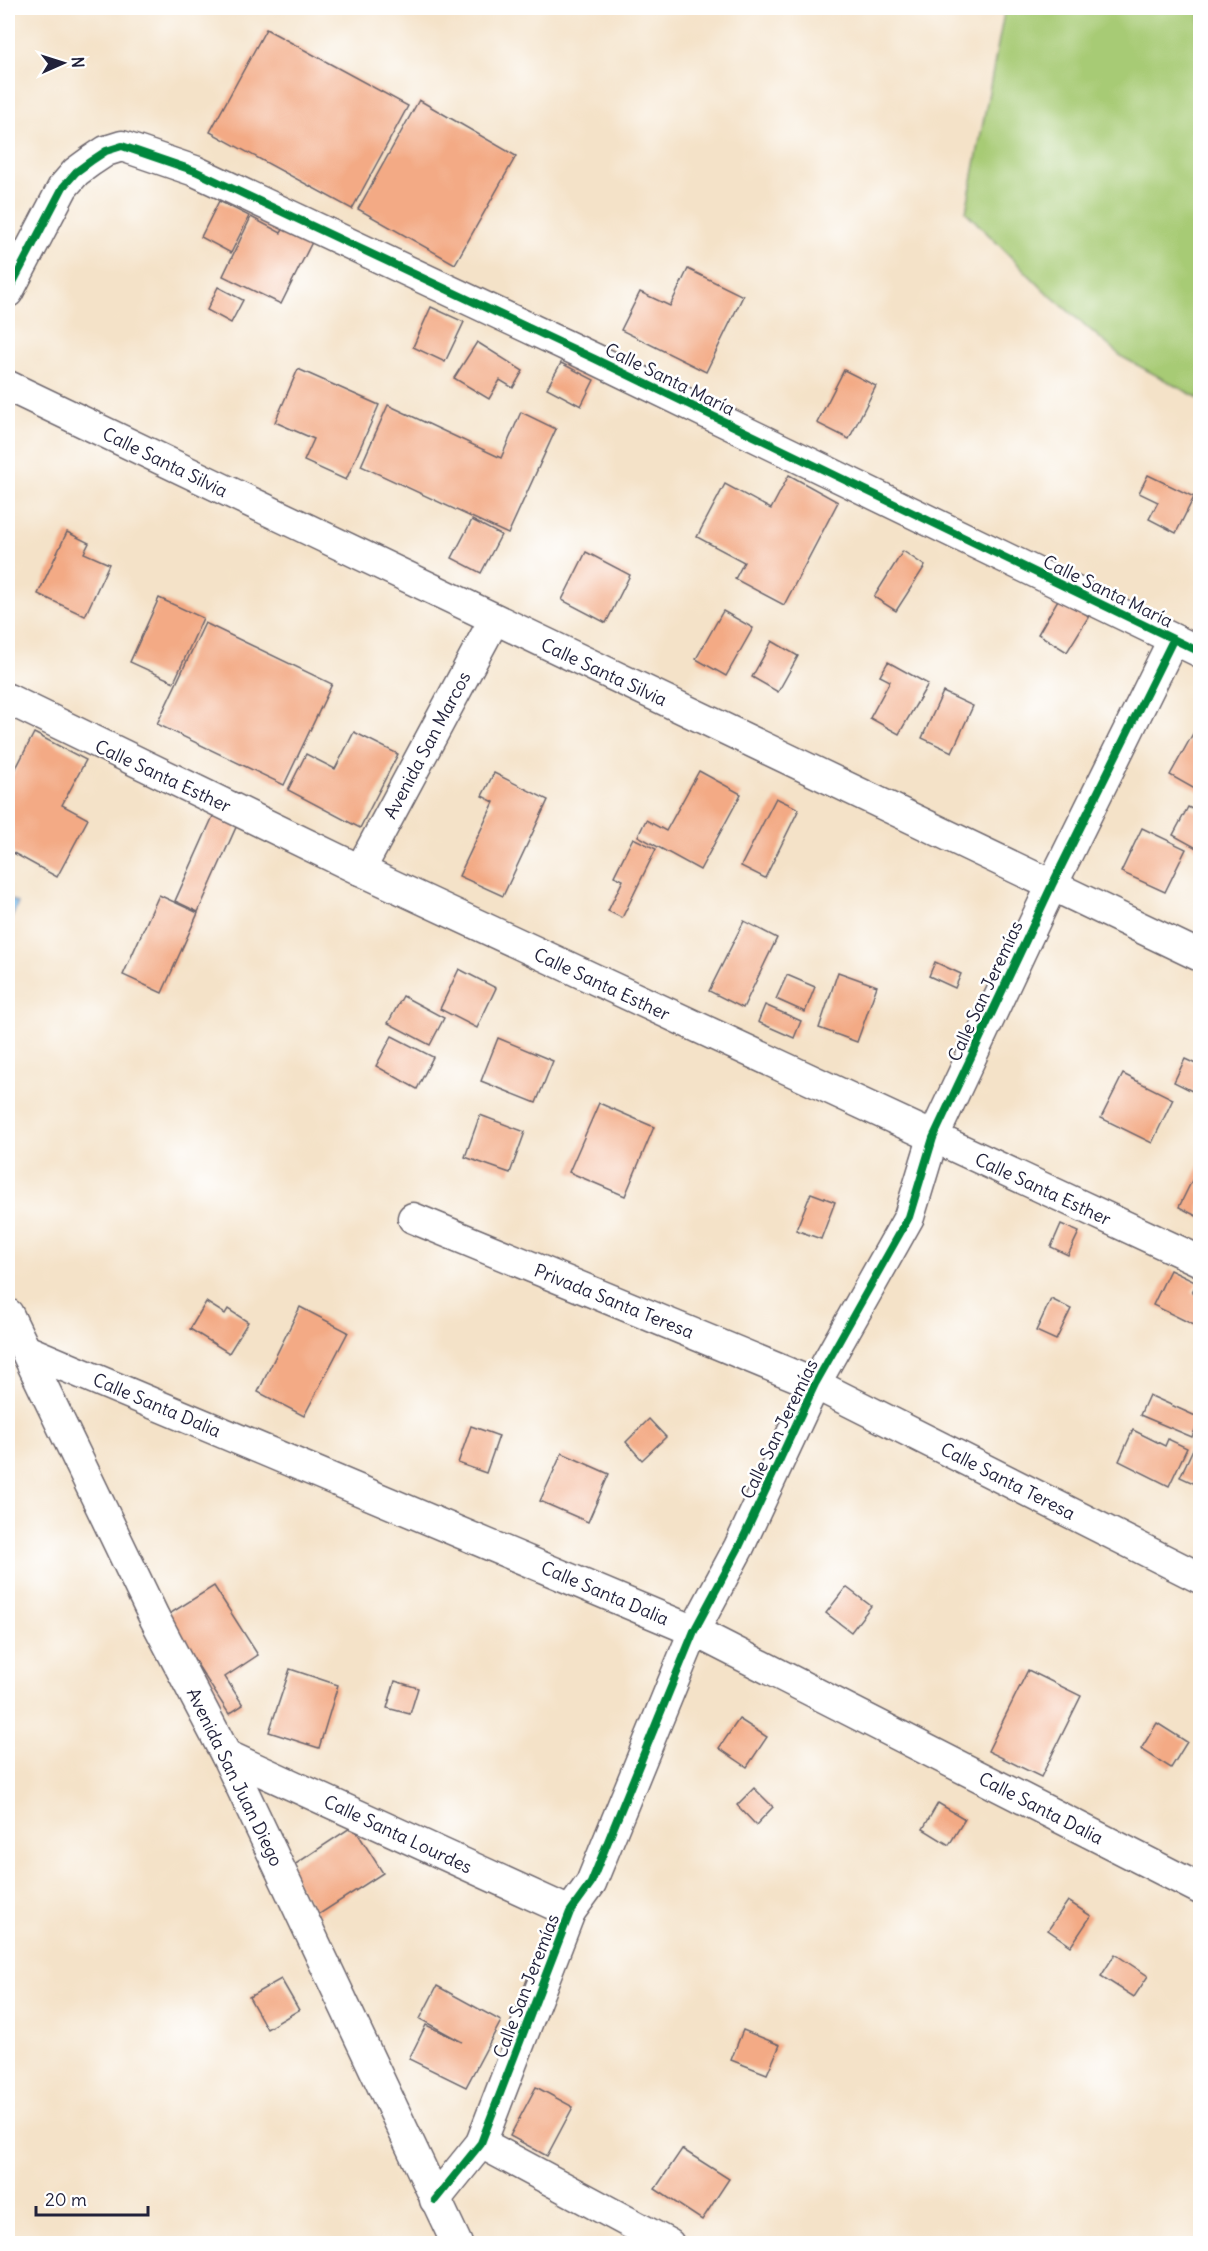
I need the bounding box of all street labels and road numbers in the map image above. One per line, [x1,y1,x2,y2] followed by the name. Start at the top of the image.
[601,338,739,420] street label: Calle Santa María
[99,422,231,502] street label: Calle Santa Silvia
[1039,550,1177,632] street label: Calle Santa María
[537,633,671,711] street label: Calle Santa Silvia
[378,667,476,823] street label: Avenida San Marcos
[91,734,235,818] street label: Calle Santa Esther
[942,917,1028,1065] street label: Calle San Jeremías
[530,942,674,1026] street label: Calle Santa Esther
[971,1147,1115,1231] street label: Calle Santa Esther
[531,1258,697,1344] street label: Privada Santa Teresa
[735,1355,823,1503] street label: Calle San Jeremías
[90,1368,224,1442] street label: Calle Santa Dalia
[937,1437,1079,1525] street label: Calle Santa Teresa
[538,1556,672,1630] street label: Calle Santa Dalia
[182,1684,288,1870] street label: Avenida San Juan Diego
[975,1767,1107,1849] street label: Calle Santa Dalia
[320,1790,476,1878] street label: Calle Santa Lourdes
[488,1911,564,2061] street label: Calle San Jeremías

